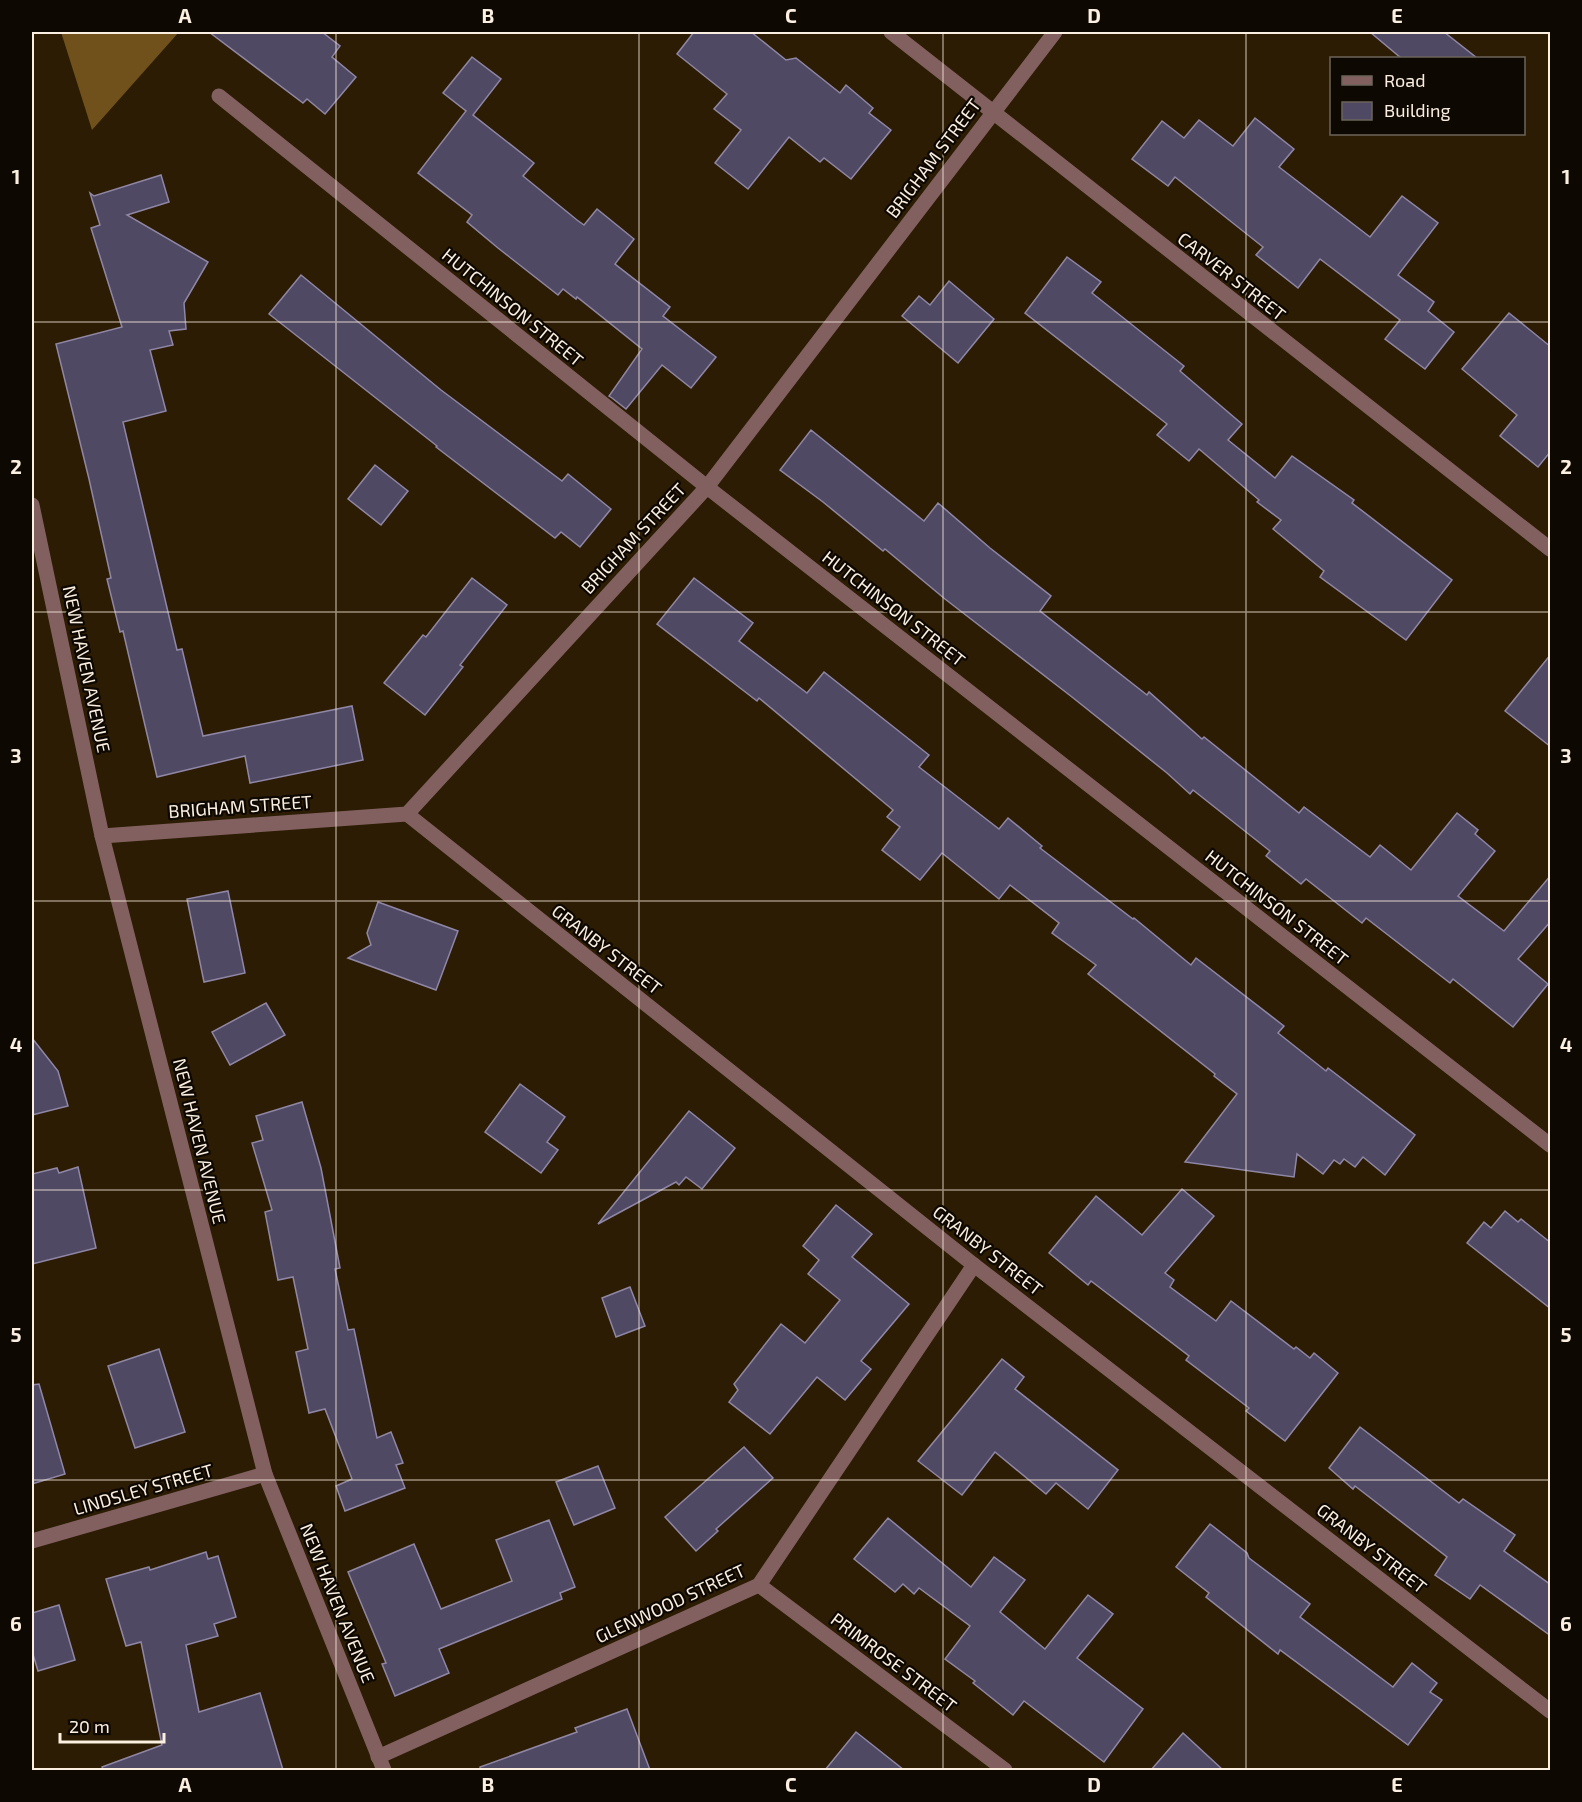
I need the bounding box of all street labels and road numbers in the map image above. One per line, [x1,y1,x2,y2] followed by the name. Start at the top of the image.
[881,94,985,222] street label: BRIGHAM STREET
[1174,227,1291,325] street label: CARVER STREET
[438,243,588,371] street label: HUTCHINSON STREET
[576,478,690,598] street label: BRIGHAM STREET
[818,545,970,671] street label: HUTCHINSON STREET
[59,584,115,754] street label: NEW HAVEN AVENUE
[168,790,313,822] street label: BRIGHAM STREET
[1201,844,1353,970] street label: HUTCHINSON STREET
[548,899,667,999] street label: GRANBY STREET
[169,1056,231,1226] street label: NEW HAVEN AVENUE
[929,1200,1048,1300] street label: GRANBY STREET
[71,1458,216,1519] street label: LINDSLEY STREET
[1313,1498,1432,1598] street label: GRANBY STREET
[296,1520,380,1686] street label: NEW HAVEN AVENUE
[592,1558,749,1647] street label: GLENWOOD STREET
[827,1608,962,1717] street label: PRIMROSE STREET

